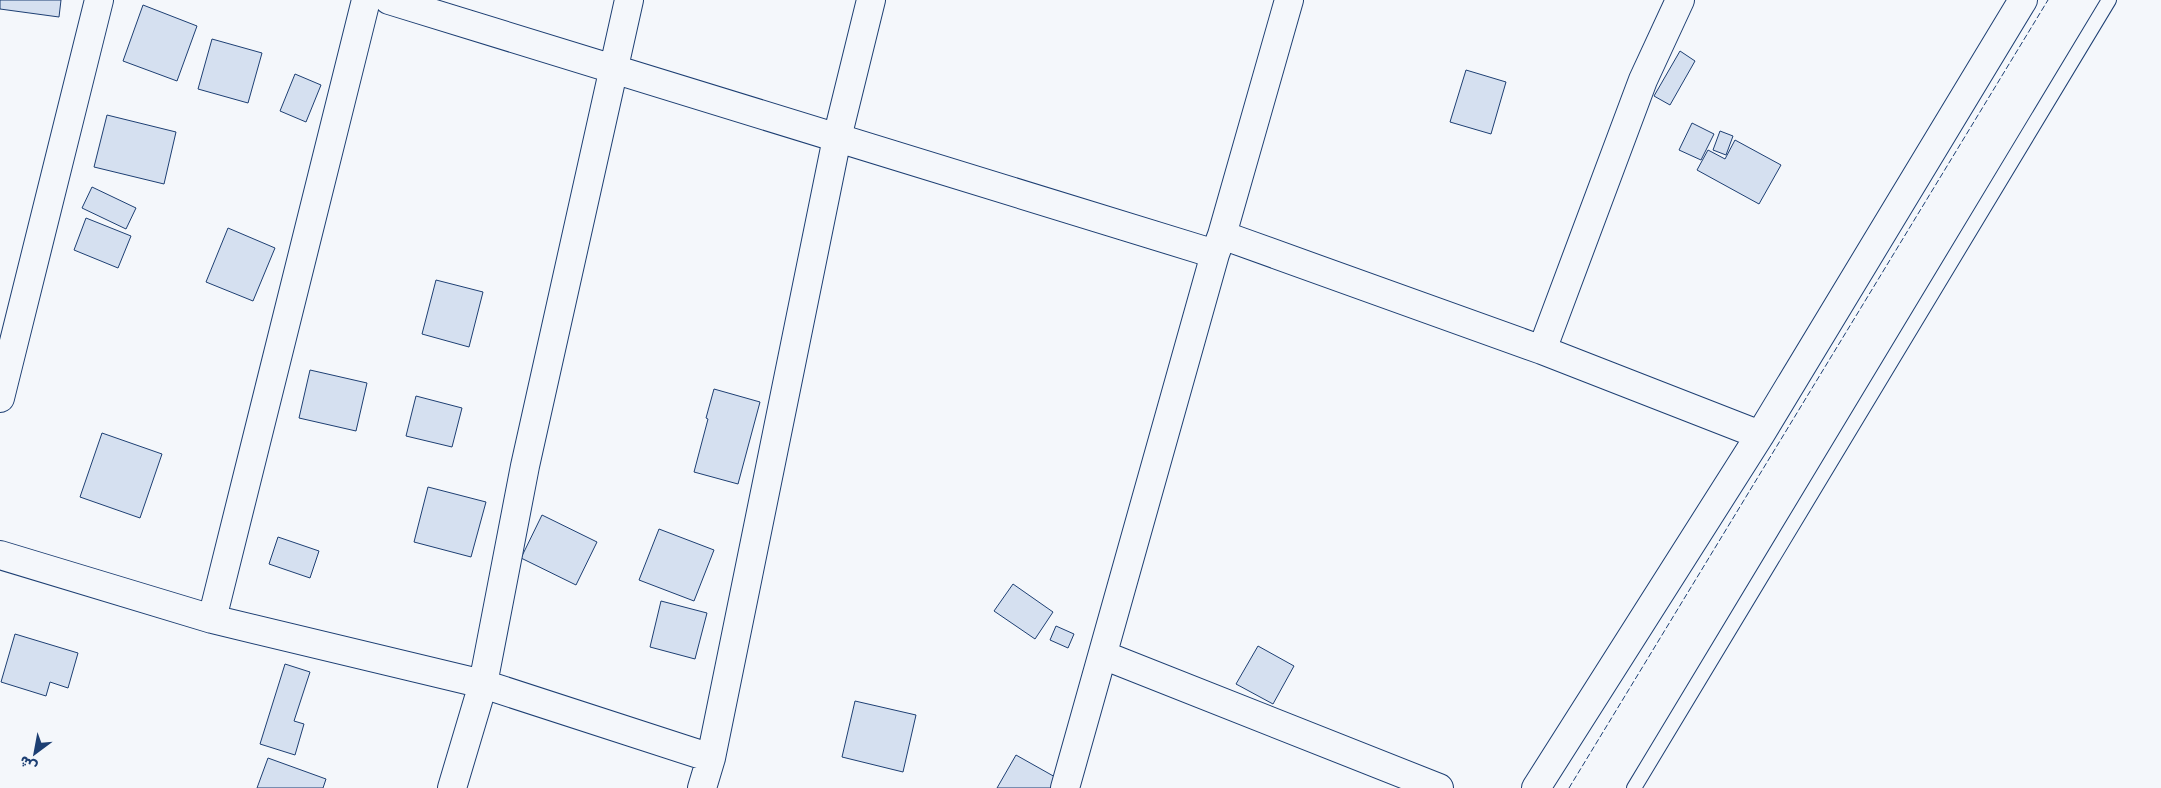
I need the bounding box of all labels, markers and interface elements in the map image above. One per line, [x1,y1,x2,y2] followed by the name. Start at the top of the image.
[10,728,60,778] north arrow
[16,752,40,776] text: ش

